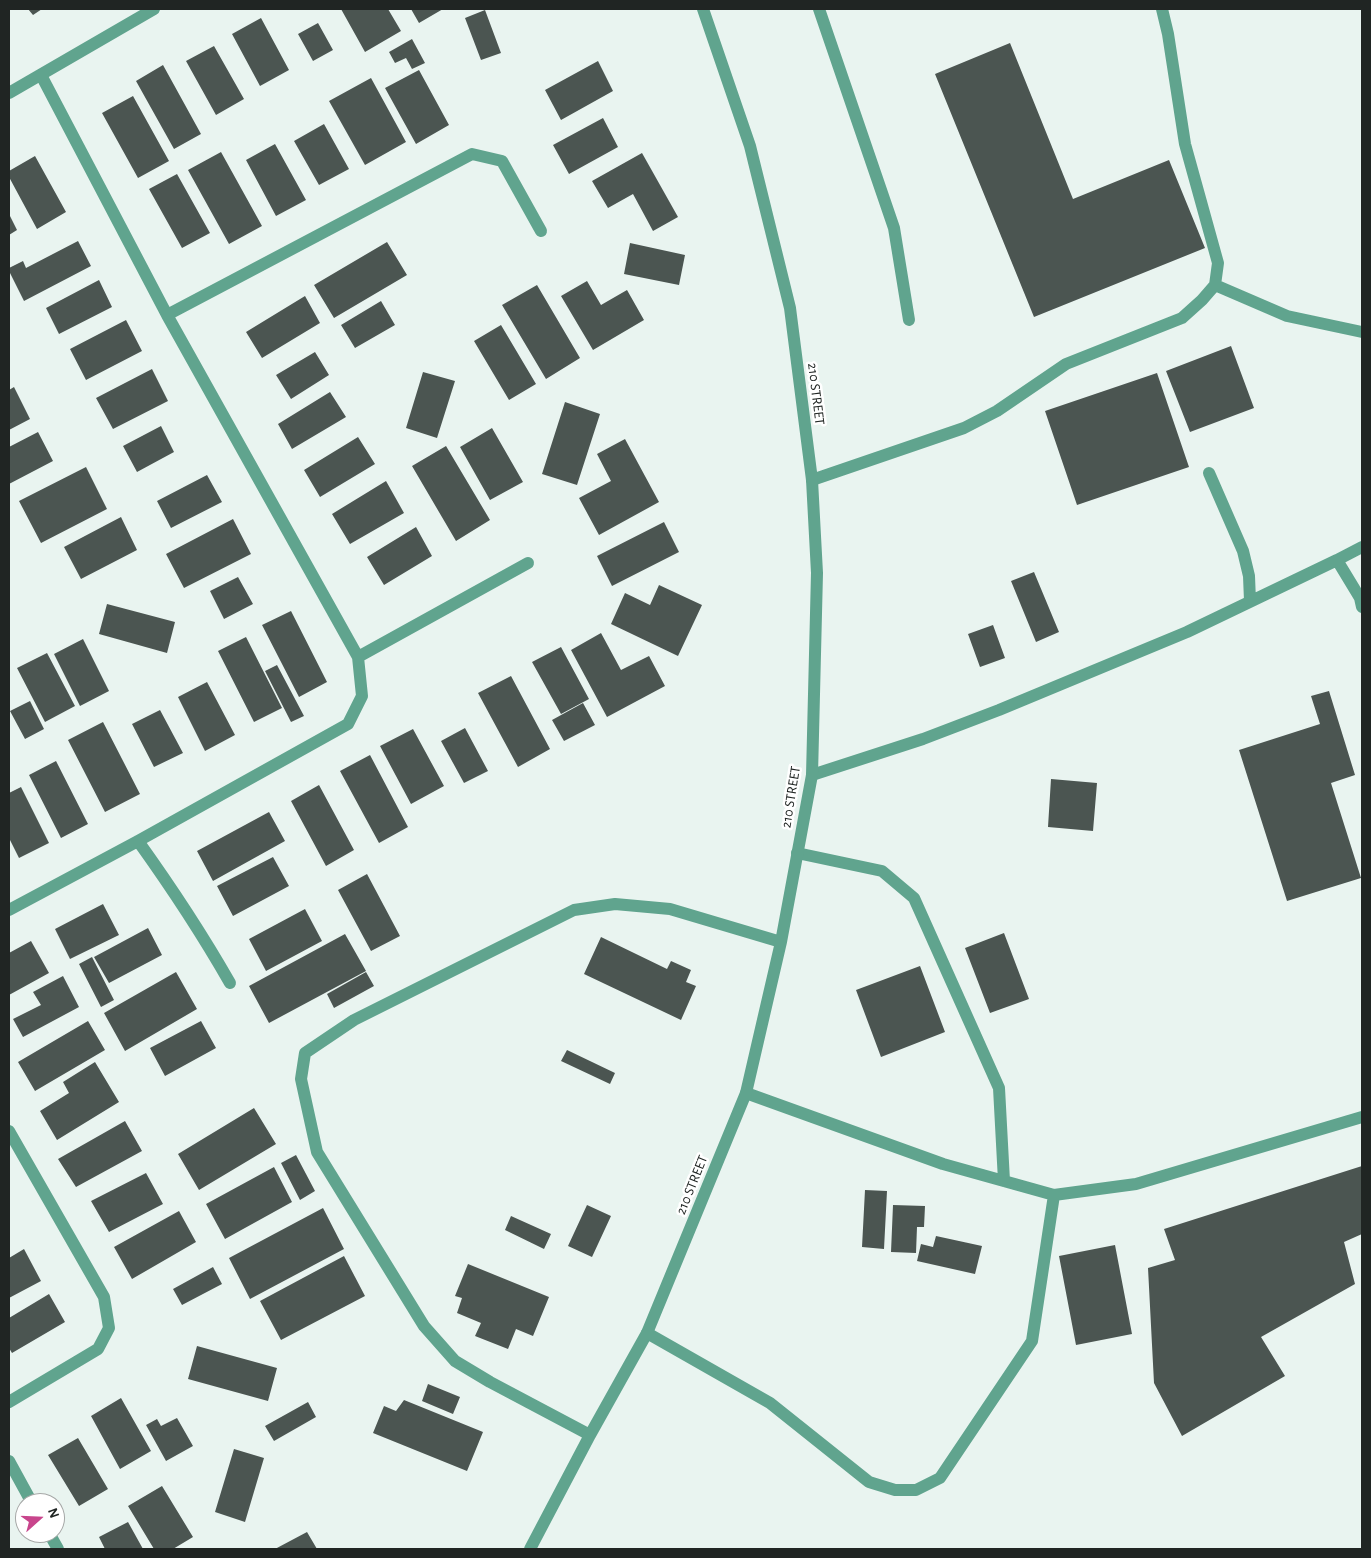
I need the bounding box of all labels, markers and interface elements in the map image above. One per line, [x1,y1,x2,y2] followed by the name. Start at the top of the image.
[804,362,828,426] street label: 210 STREET
[778,765,804,829] street label: 210 STREET
[673,1153,711,1217] street label: 210 STREET
[15,1493,65,1543] north arrow
[45,1506,61,1520] text: N

